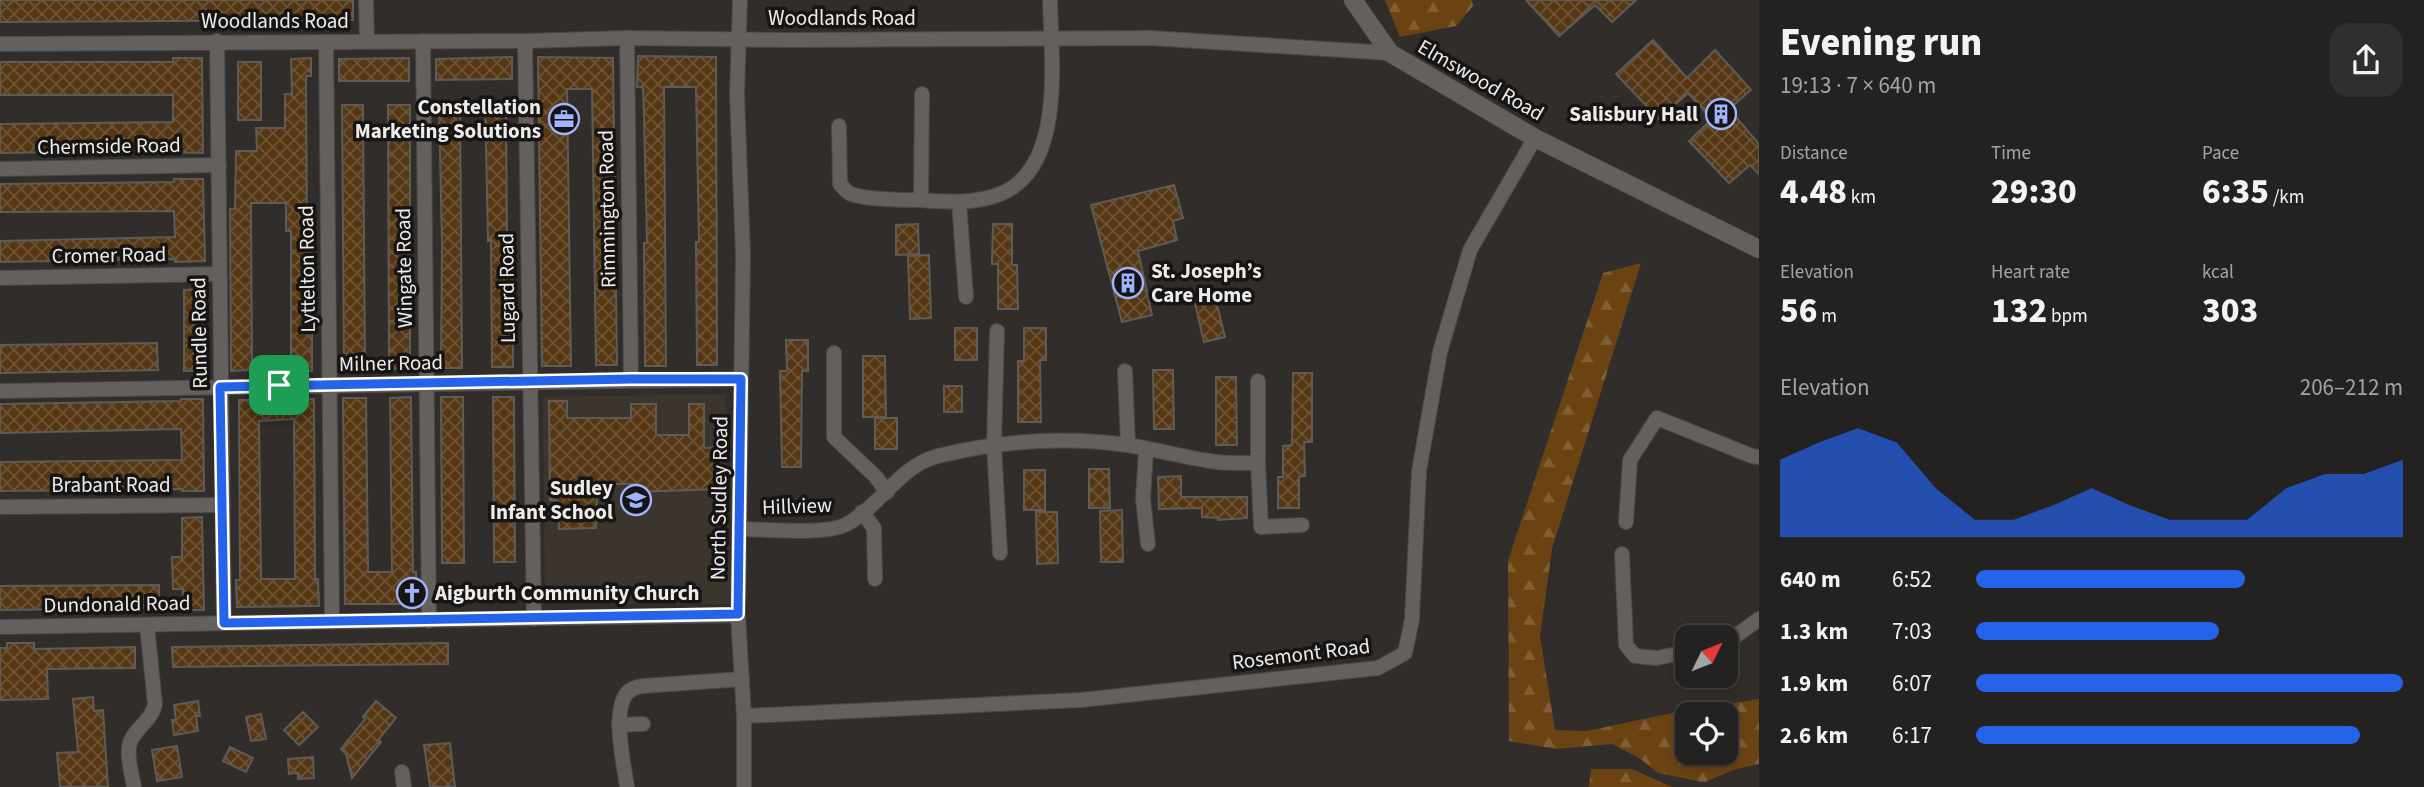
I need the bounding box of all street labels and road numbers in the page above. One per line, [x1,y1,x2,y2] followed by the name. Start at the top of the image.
[768,3,916,33] street label: Woodlands Road
[201,6,349,36] street label: Woodlands Road
[1412,32,1550,128] street label: Elmswood Road
[37,130,181,162] street label: Chermside Road
[591,130,623,288] street label: Rimmington Road
[291,205,323,333] street label: Lyttelton Road
[388,208,420,328] street label: Wingate Road
[491,233,523,343] street label: Lugard Road
[51,239,167,271] street label: Cromer Road
[183,277,215,389] street label: Rundle Road
[339,347,443,379] street label: Milner Road
[703,416,735,580] street label: North Sudley Road
[51,470,171,500] street label: Brabant Road
[761,490,833,522] street label: Hillview
[43,588,191,620] street label: Dundonald Road
[1230,631,1372,677] street label: Rosemont Road

